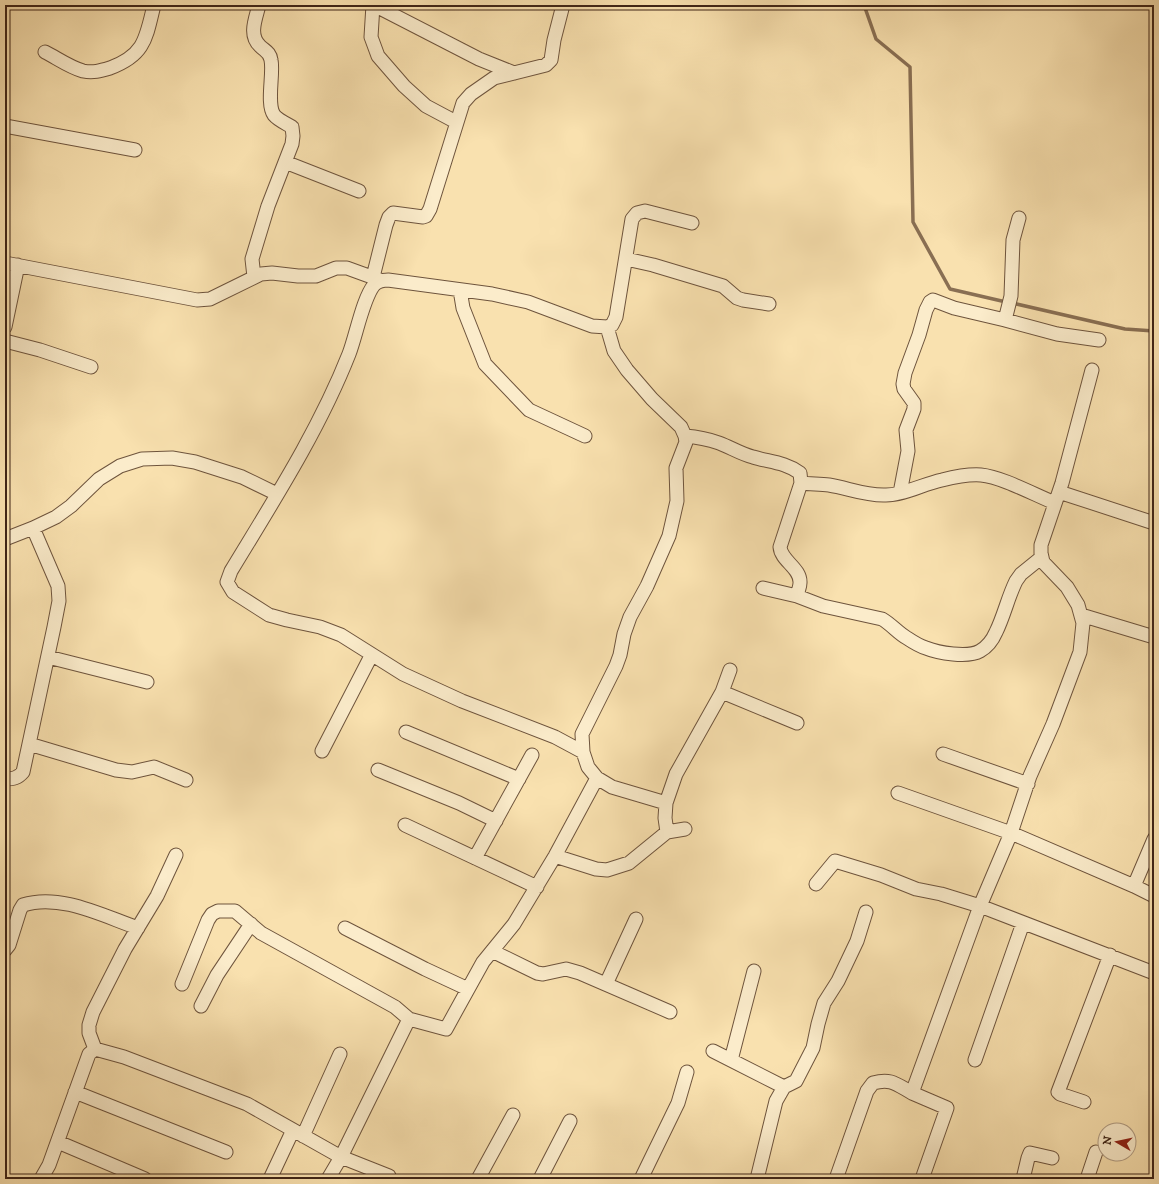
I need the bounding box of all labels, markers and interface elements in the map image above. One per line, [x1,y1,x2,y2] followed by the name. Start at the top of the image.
[1097,1122,1137,1162] north arrow
[1100,1135,1116,1146] text: N

